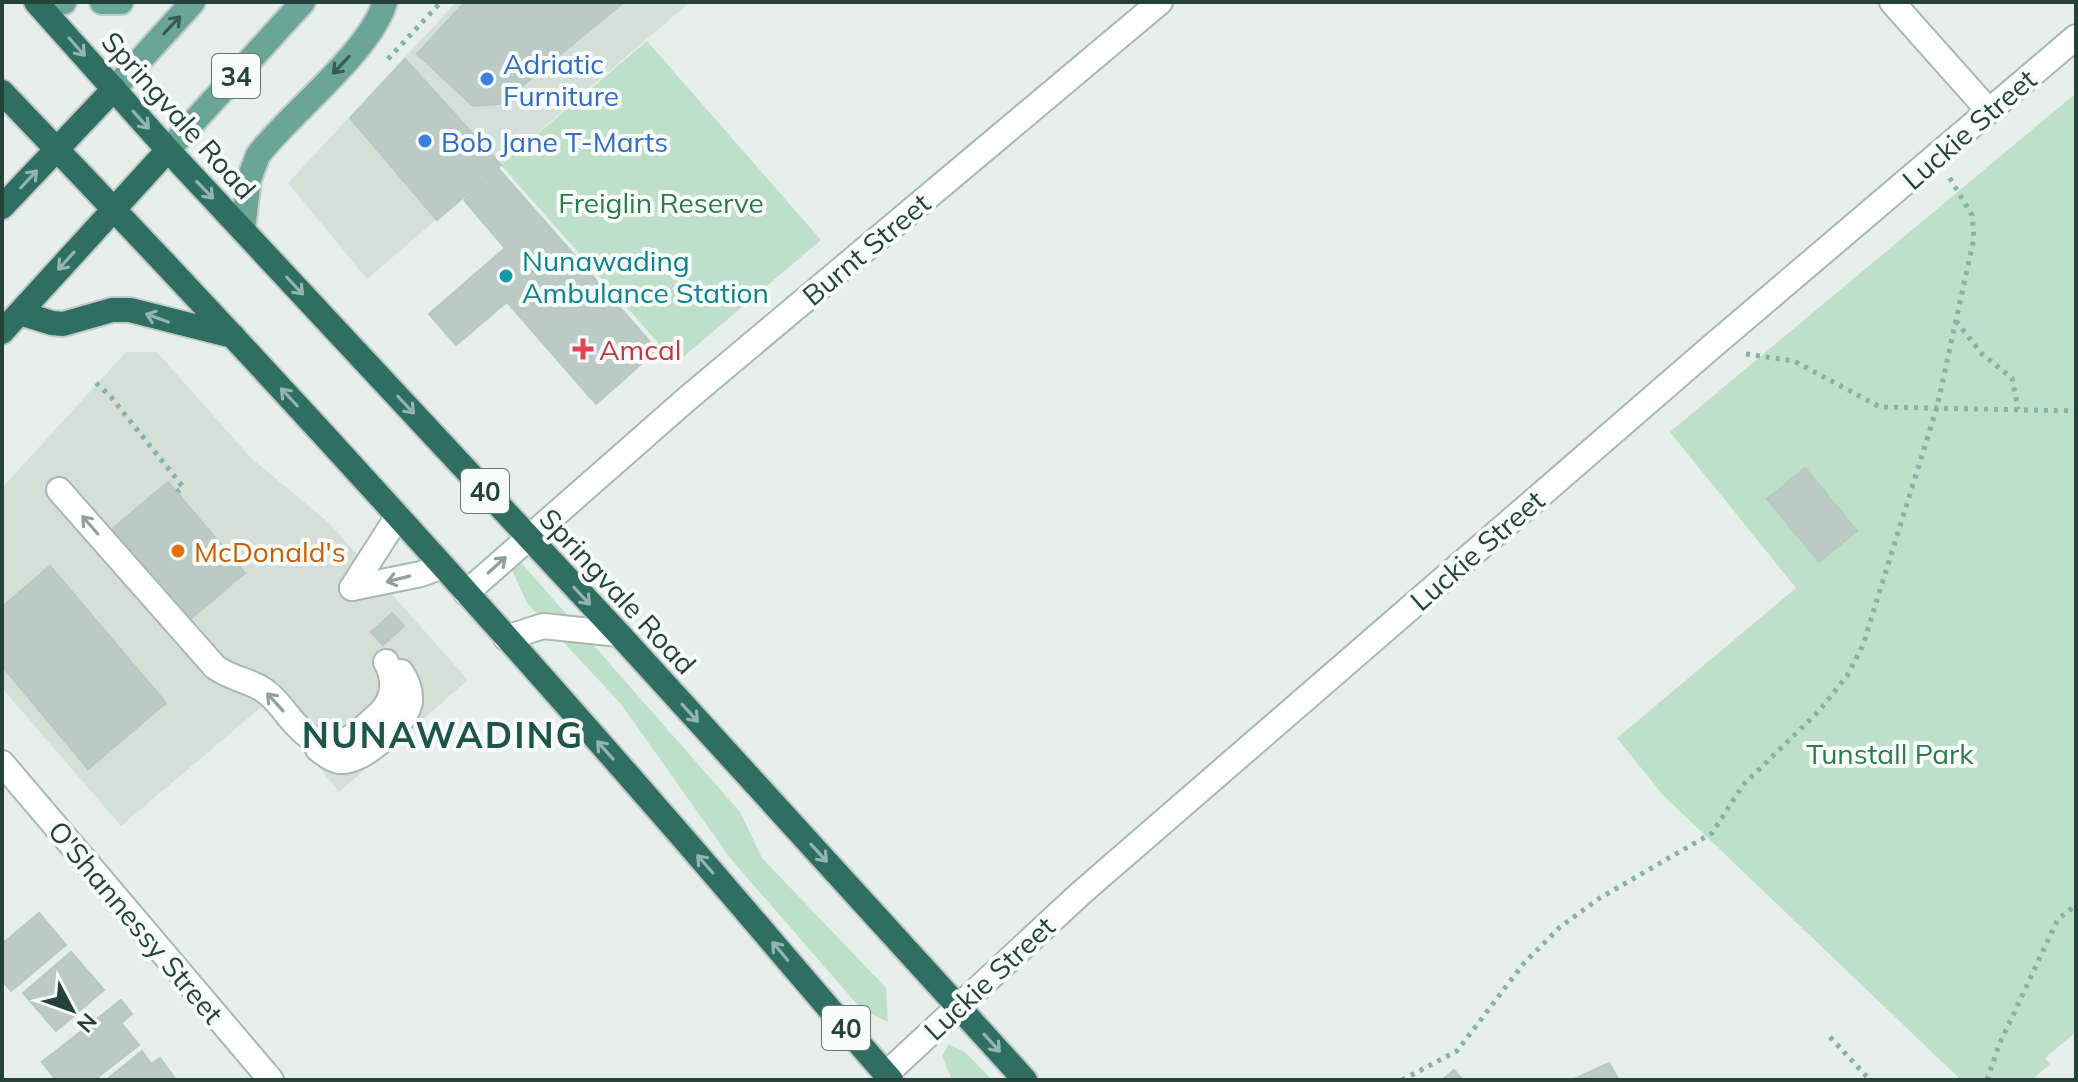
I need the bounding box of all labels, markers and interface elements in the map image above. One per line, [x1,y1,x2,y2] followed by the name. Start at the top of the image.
[163,15,181,35] one-way arrow
[95,24,263,206] street label: Springvale Road
[67,37,85,57] one-way arrow
[503,46,619,113] place label: Adriatic Furniture
[212,54,260,98] road number: 34
[331,55,350,75] one-way arrow
[1895,61,2043,197] street label: Luckie Street
[478,70,496,88] marker: Adriatic Furniture
[132,109,150,129] one-way arrow
[441,124,668,159] place label: Bob Jane T-Marts
[416,132,434,150] marker: Bob Jane T-Marts
[19,170,38,189] one-way arrow
[195,180,214,199] one-way arrow
[558,185,764,220] park label: Freiglin Reserve
[795,185,937,313] street label: Burnt Street
[522,243,769,310] place label: Nunawading Ambulance Station
[58,251,76,271] one-way arrow
[497,267,515,285] marker: Nunawading Ambulance Station
[286,275,304,295] one-way arrow
[145,309,170,324] one-way arrow
[599,332,681,367] place label: Amcal
[574,340,592,358] marker: Amcal
[280,388,298,408] one-way arrow
[396,395,415,415] one-way arrow
[461,469,509,513] road number: 40
[1403,482,1551,618] street label: Luckie Street
[532,501,704,681] street label: Springvale Road
[82,516,100,536] one-way arrow
[194,534,346,569] place label: McDonald's
[169,542,187,560] marker: McDonald's
[486,557,506,575] one-way arrow
[385,573,411,588] one-way arrow
[573,585,591,605] one-way arrow
[267,692,285,712] one-way arrow
[681,702,699,722] one-way arrow
[302,712,584,757] district label: NUNAWADING
[1806,736,1974,771] park label: Tunstall Park
[597,740,615,760] one-way arrow
[41,814,231,1031] street label: O'Shannessy Street
[810,843,828,863] one-way arrow
[696,855,714,875] one-way arrow
[916,908,1062,1047] street label: Luckie Street
[771,941,789,962] one-way arrow
[32,970,112,1050] north arrow
[822,1006,870,1050] road number: 40
[71,1008,103,1039] text: N
[982,1032,1000,1052] one-way arrow

